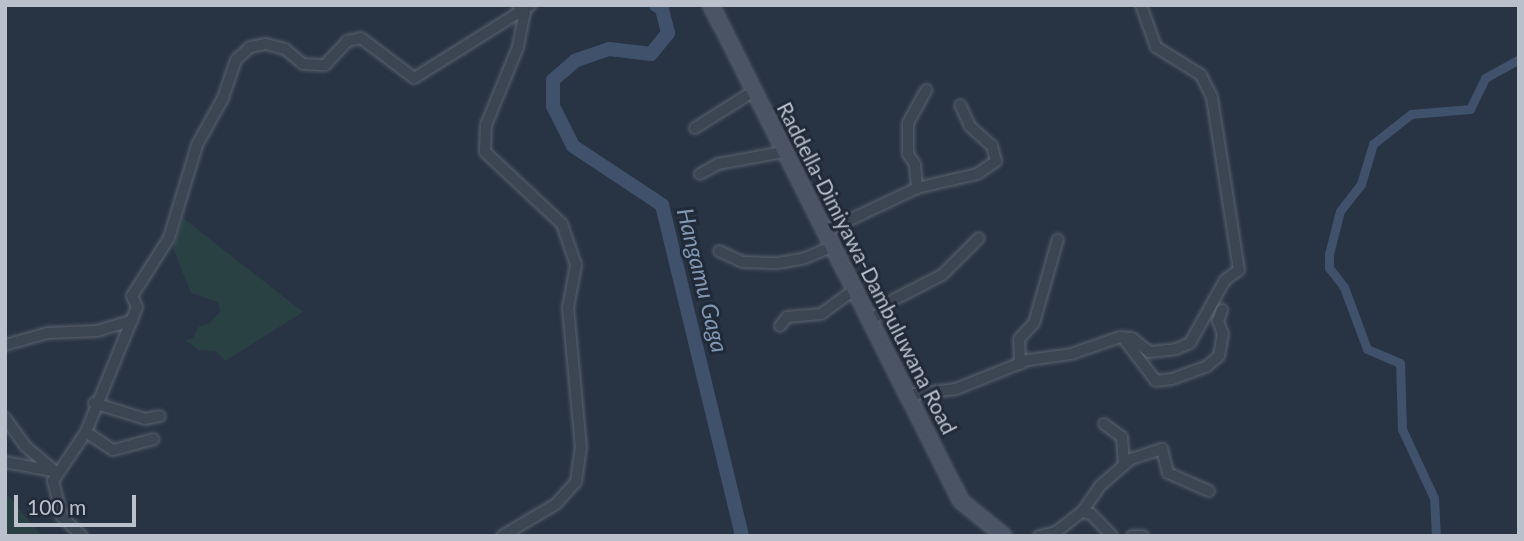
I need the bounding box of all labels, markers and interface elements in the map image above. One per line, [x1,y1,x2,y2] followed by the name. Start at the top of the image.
[772,98,962,438] street label: Raddella-Dimiyawa-Dambuluwana Road
[672,205,734,355] water label: Hangamu Gaga
[18,482,140,526] scale bar
[27,494,86,519] text: 100 m

